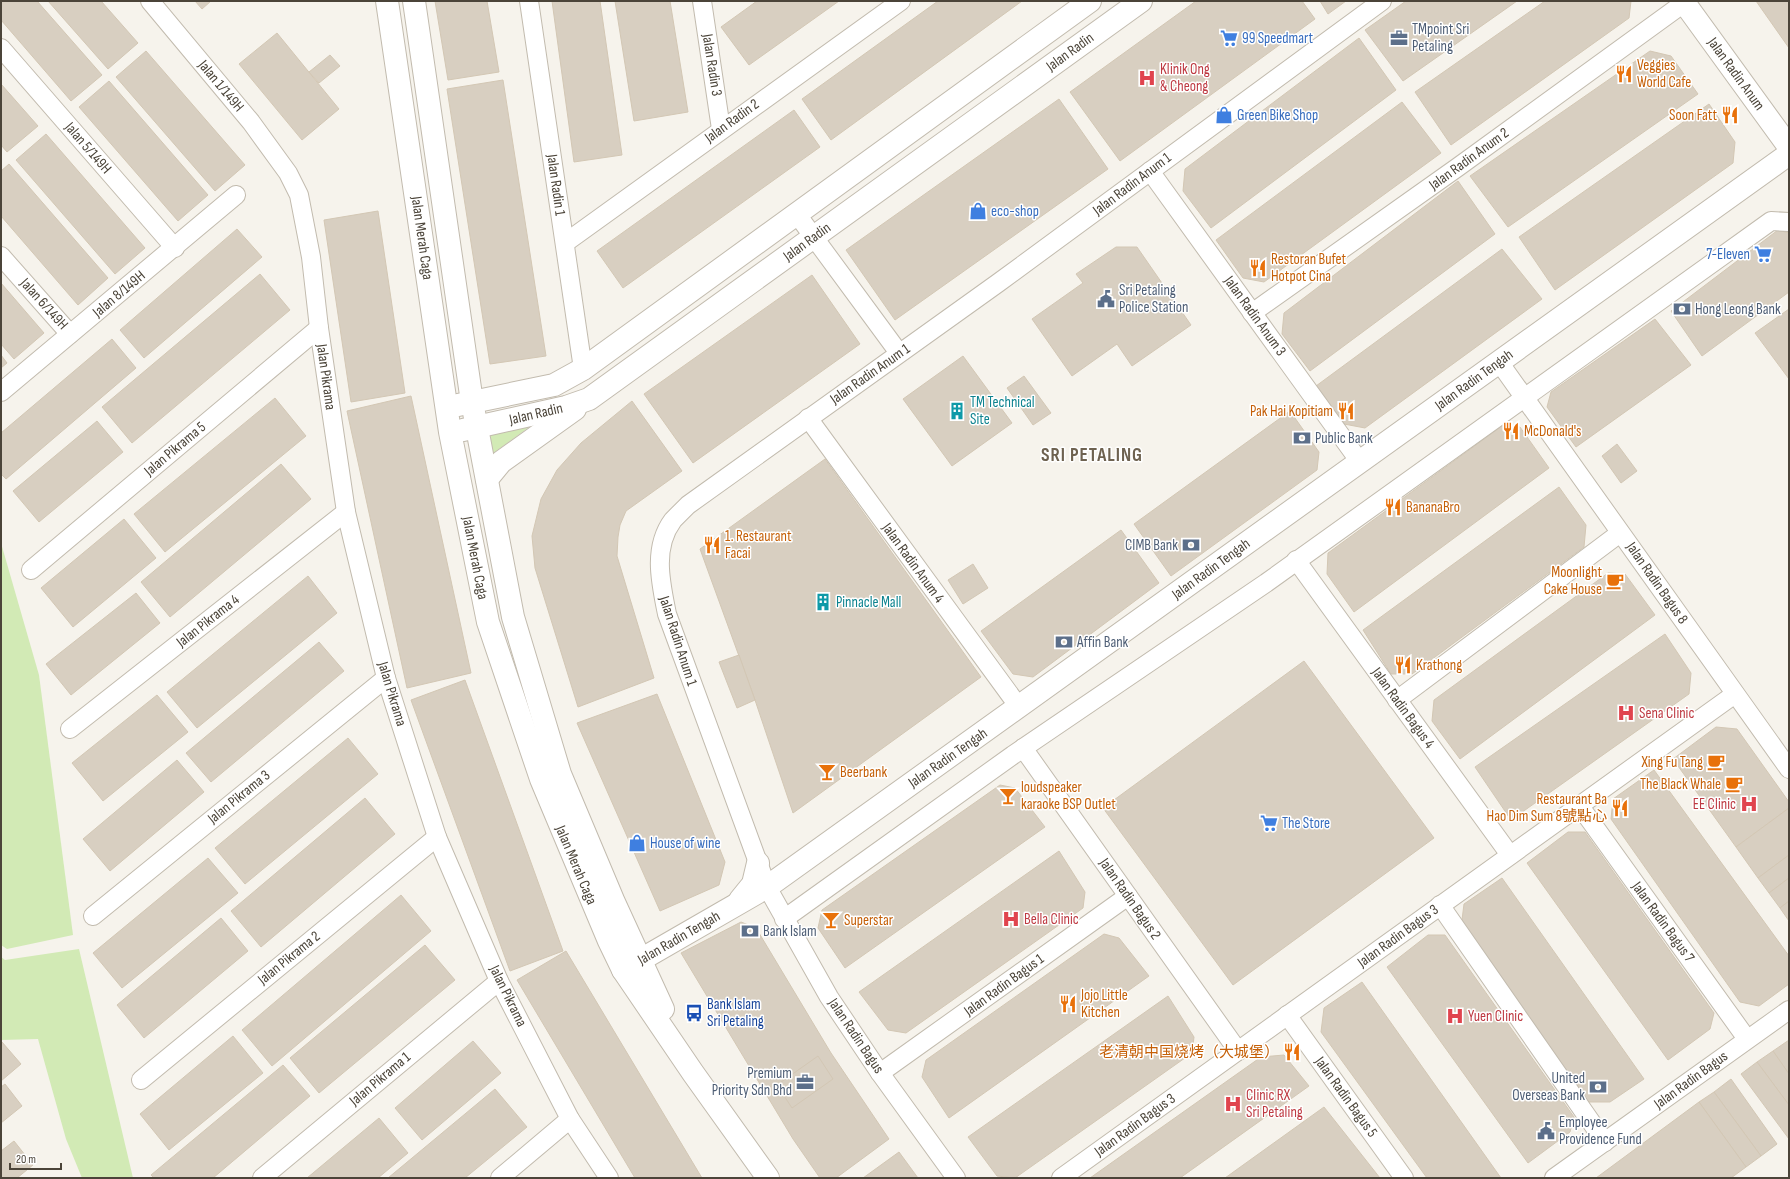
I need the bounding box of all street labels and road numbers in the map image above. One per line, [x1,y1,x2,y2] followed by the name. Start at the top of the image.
[1042,28,1098,76] street label: Jalan Radin
[698,31,726,98] street label: Jalan Radin 3
[1703,33,1769,114] street label: Jalan Radin Anum
[193,55,248,116] street label: Jalan 1/149H
[700,95,763,148] street label: Jalan Radin 2
[60,117,116,178] street label: Jalan 5/149H
[1425,124,1513,195] street label: Jalan Radin Anum 2
[1088,148,1176,220] street label: Jalan Radin Anum 1
[542,152,570,218] street label: Jalan Radin 1
[407,194,437,281] street label: Jalan Merah Caga
[779,218,835,266] street label: Jalan Radin
[88,266,149,322] street label: Jalan 8/149H
[1219,271,1290,360] street label: Jalan Radin Anum 3
[15,273,72,334] street label: Jalan 6/149H
[826,339,914,409] street label: Jalan Radin Anum 1
[312,342,340,411] street label: Jalan Pikrama
[1430,345,1517,415] street label: Jalan Radin Tengah
[506,399,565,430] street label: Jalan Radin
[140,418,210,481] street label: Jalan Pikrama 5
[457,514,492,601] street label: Jalan Merah Caga
[877,518,948,607] street label: Jalan Radin Anum 4
[1167,534,1254,604] street label: Jalan Radin Tengah
[1621,538,1692,628] street label: Jalan Radin Bagus 8
[172,590,243,652] street label: Jalan Pikrama 4
[654,593,702,689] street label: Jalan Radin Anum 1
[373,659,411,729] street label: Jalan Pikrama
[1367,663,1439,752] street label: Jalan Radin Bagus 4
[904,724,991,793] street label: Jalan Radin Tengah
[203,766,274,829] street label: Jalan Pikrama 3
[550,822,601,908] street label: Jalan Merah Caga
[1094,854,1165,943] street label: Jalan Radin Bagus 2
[1627,877,1699,966] street label: Jalan Radin Bagus 7
[1353,900,1442,972] street label: Jalan Radin Bagus 3
[633,907,724,970] street label: Jalan Radin Tengah
[253,927,324,990] street label: Jalan Pikrama 2
[959,949,1048,1021] street label: Jalan Radin Bagus 1
[484,961,531,1030] street label: Jalan Pikrama
[823,994,888,1077] street label: Jalan Radin Bagus
[345,1047,415,1111] street label: Jalan Pikrama 1
[1650,1047,1732,1114] street label: Jalan Radin Bagus
[1310,1052,1382,1141] street label: Jalan Radin Bagus 5
[1090,1089,1179,1161] street label: Jalan Radin Bagus 3

